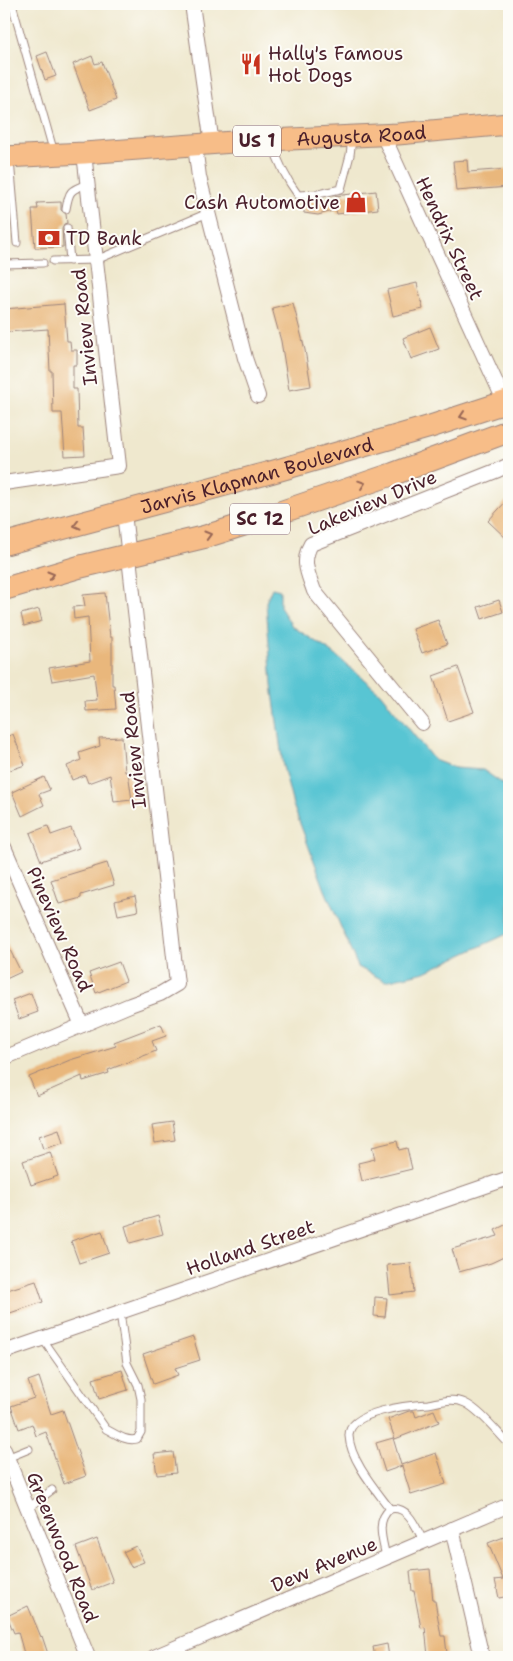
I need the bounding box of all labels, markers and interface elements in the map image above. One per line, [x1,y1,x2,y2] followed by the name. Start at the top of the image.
[268,41,403,88] place label: Hally's Famous Hot Dogs
[238,51,264,77] restaurant icon: Hally's Famous Hot Dogs
[296,120,427,152] street label: Augusta Road
[233,125,281,156] road number: US 1
[410,172,489,304] street label: Hendrix Street
[343,189,369,215] shop icon: Cash Automotive
[184,190,340,215] place label: Cash Automotive
[36,225,62,251] bank icon: TD Bank
[66,226,142,251] place label: TD Bank
[66,267,103,387] street label: Inview Road
[459,411,468,421] one-way arrow
[138,432,376,520] street label: Jarvis Klapman Boulevard
[304,464,441,541] street label: Lakeview Drive
[358,480,366,490] one-way arrow
[230,504,290,534] road number: SC 12
[73,519,82,530] one-way arrow
[203,531,212,541] one-way arrow
[46,570,55,581] one-way arrow
[115,690,152,810] street label: Inview Road
[21,863,98,996] street label: Pineview Road
[183,1214,318,1281] street label: Holland Street
[21,1468,104,1626] street label: Greenwood Road
[267,1531,381,1598] street label: Dew Avenue

